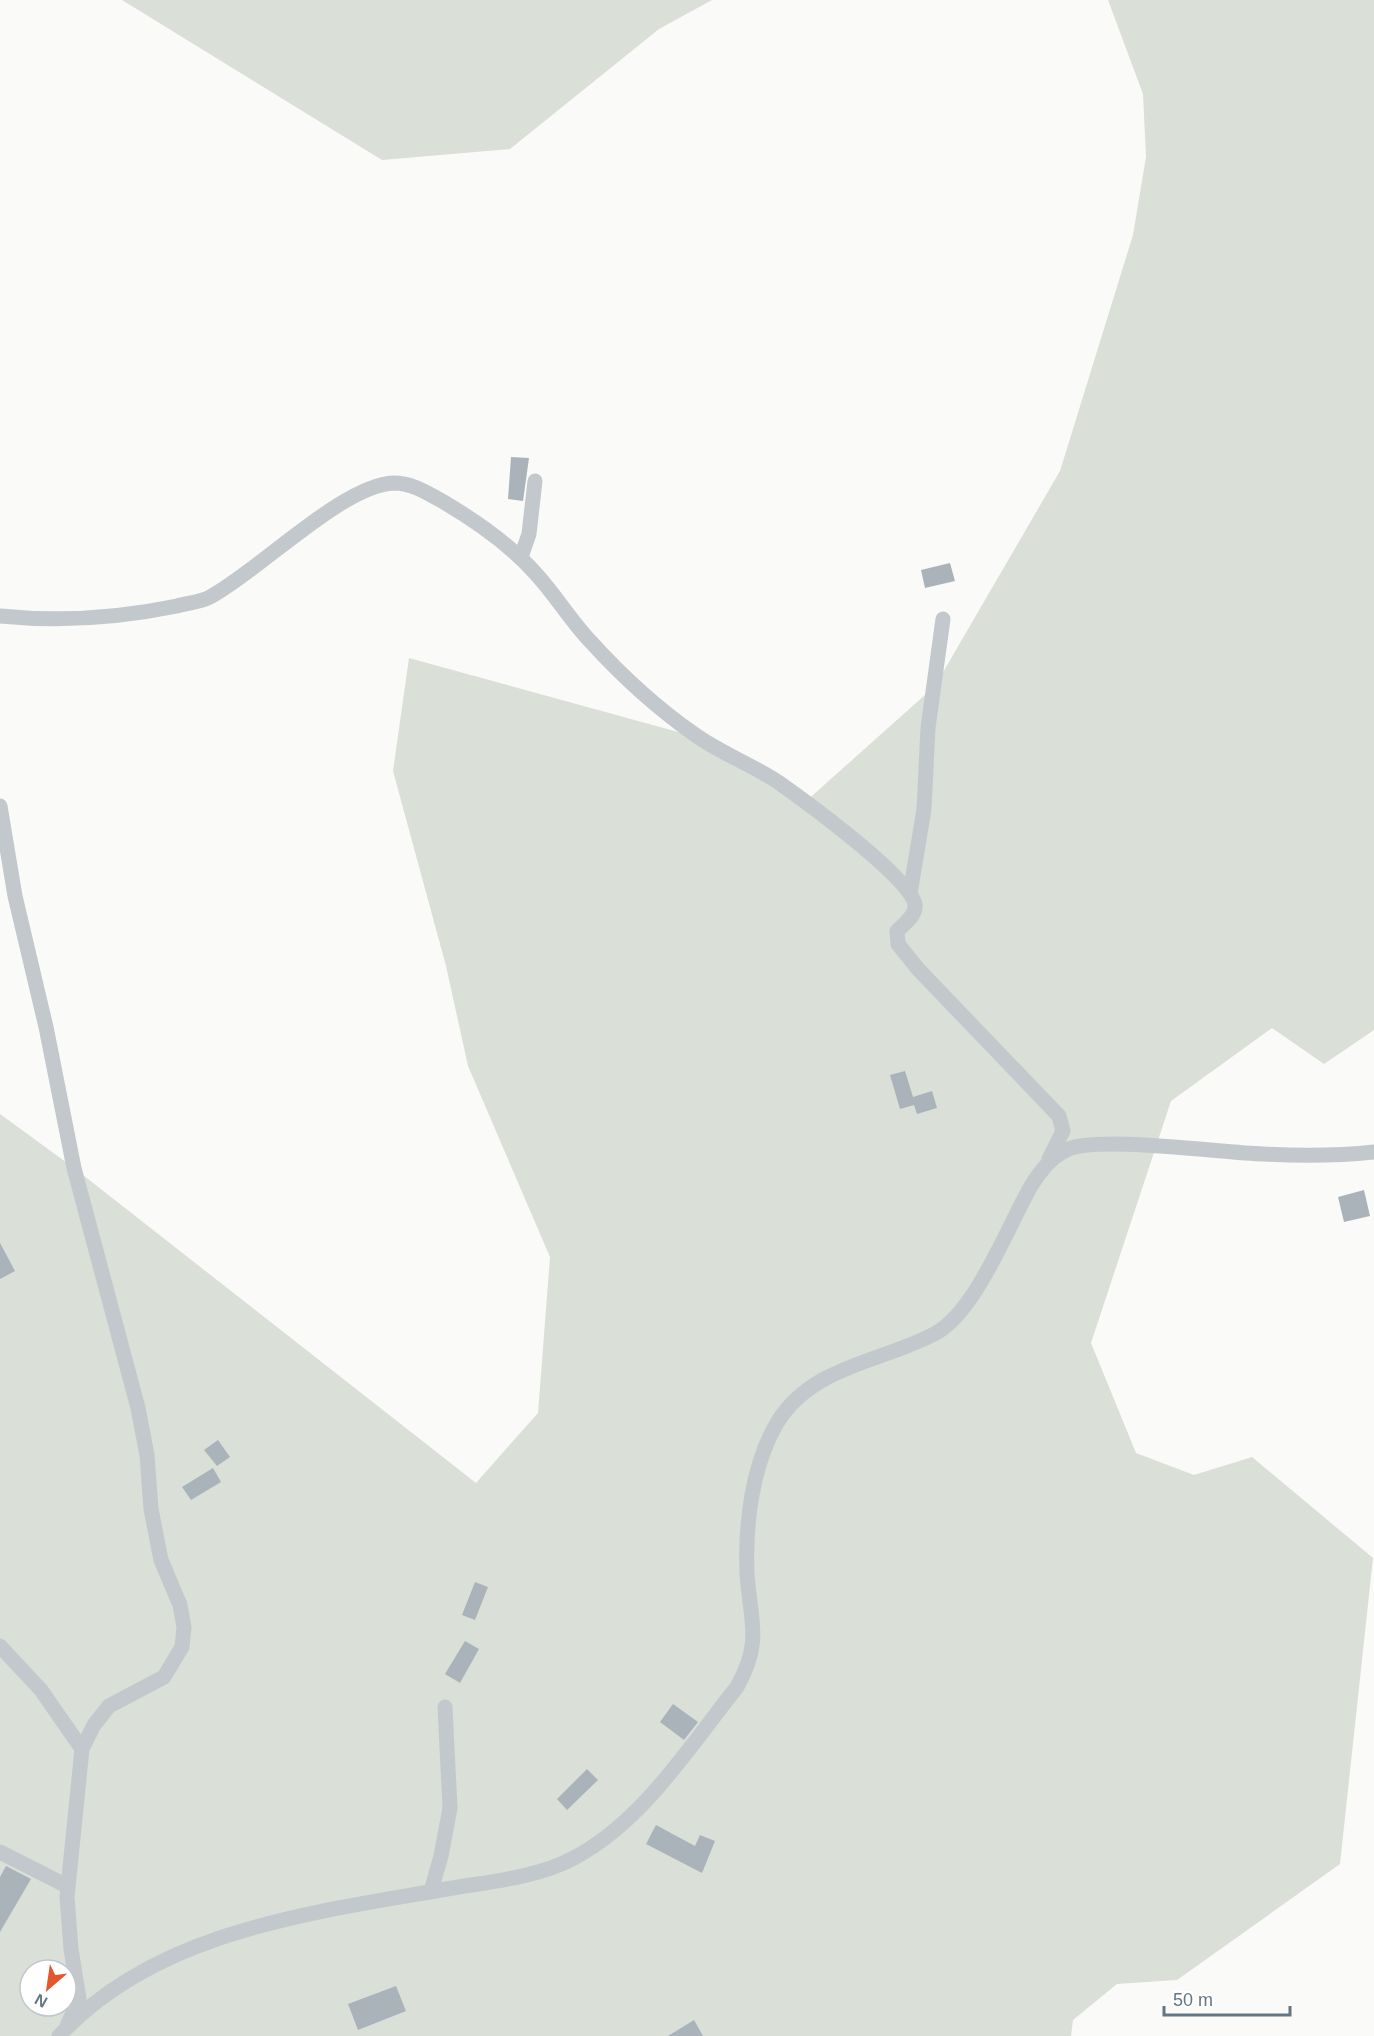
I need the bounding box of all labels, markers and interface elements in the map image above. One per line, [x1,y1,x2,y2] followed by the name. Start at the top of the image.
[18,1958,78,2018] north arrow
[1164,1979,1290,2017] scale bar
[32,1990,50,2011] text: N
[1173,1990,1213,2010] text: 50 m

